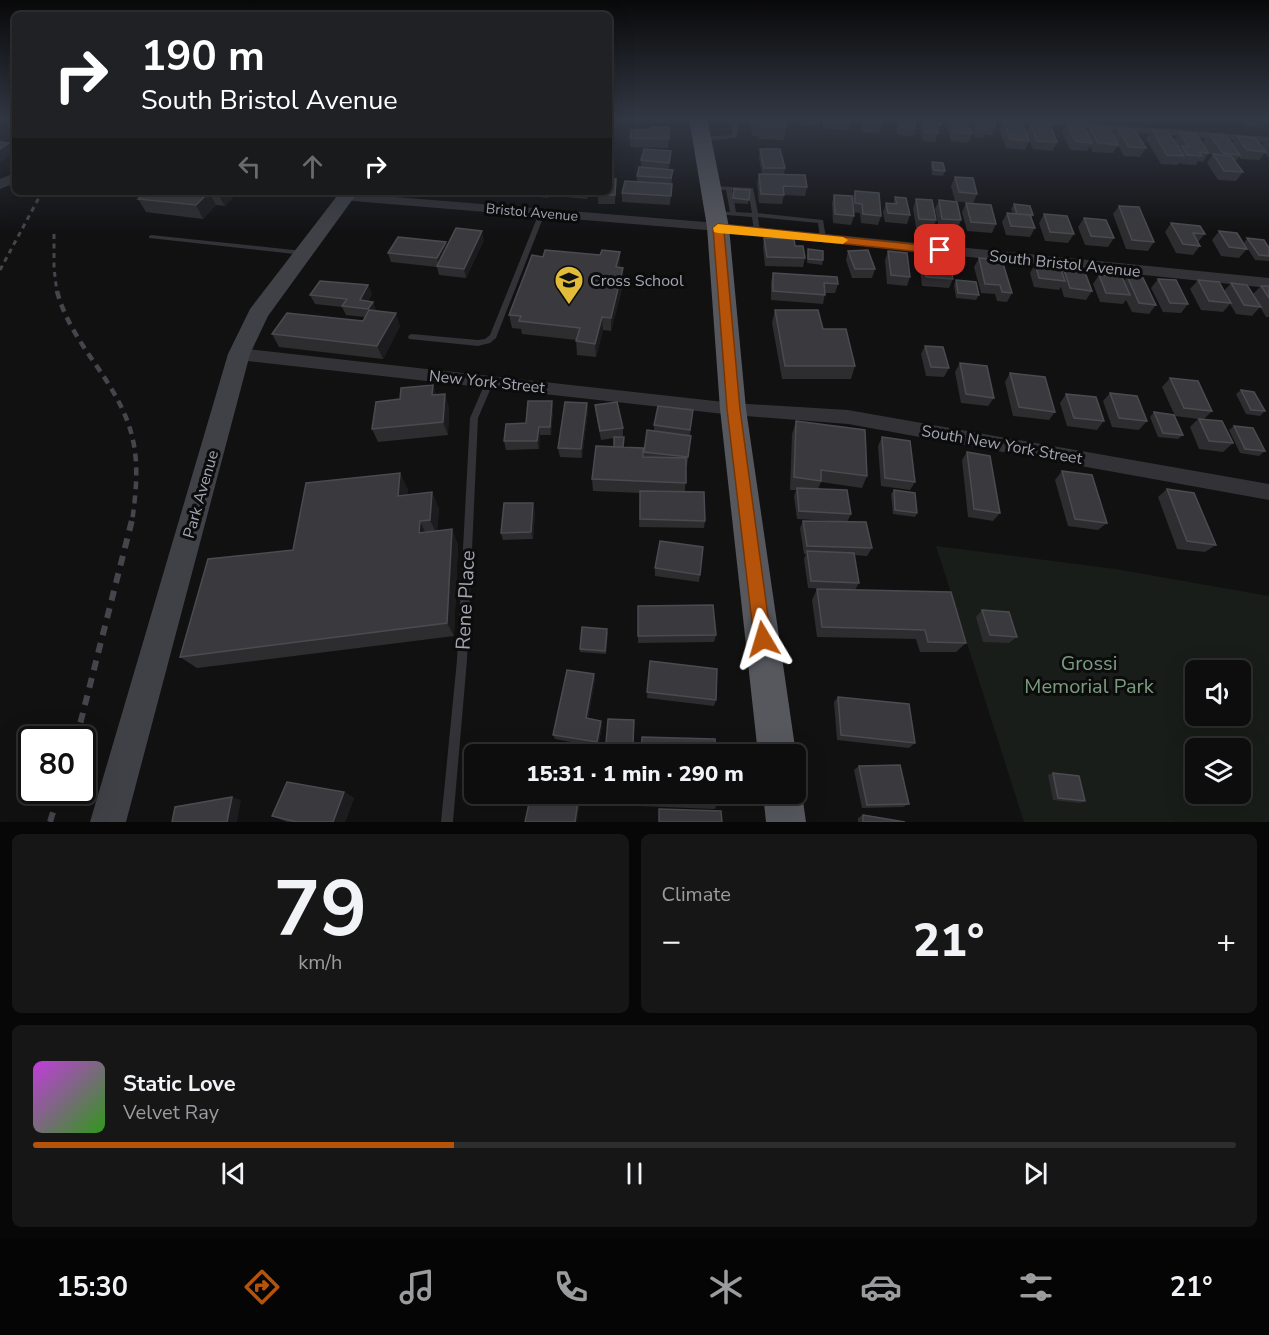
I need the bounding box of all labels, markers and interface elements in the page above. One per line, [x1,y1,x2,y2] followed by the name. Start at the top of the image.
[141,28,265,85] text: 190 m
[42,36,120,114] icon: right
[141,82,398,119] text: South Bristol Avenue
[233,150,266,183] icon: left
[296,150,329,183] icon: ahead
[359,150,392,183] icon: right
[485,199,579,226] street label: Bristol Avenue
[914,224,965,275] pin
[923,233,956,266] icon: arrive
[988,245,1142,283] street label: South Bristol Avenue
[553,264,585,306] school or university icon: Cross School
[590,270,684,292] place label: Cross School
[428,365,546,399] street label: New York Street
[920,420,1084,470] street label: South New York Street
[178,448,224,541] street label: Park Avenue
[449,549,482,651] street label: Rene Place
[731,607,795,671] position arrow
[1024,650,1155,700] park label: Grossi Memorial Park
[1185,660,1251,804] map controls
[1185,660,1251,726] button: sound
[18,726,96,804] speed limit sign: 80
[1185,738,1251,804] button: layers
[526,759,744,789] text: 15:31 · 1 min · 290 m
[273,856,367,963] text: 79
[662,881,731,908] text: Climate
[913,911,984,972] text: 21°
[662,919,681,964] text: −
[1216,919,1236,964] text: +
[298,949,342,976] text: km/h
[123,1069,236,1099] text: Static Love
[123,1099,219,1126] text: Velvet Ray
[217,1157,250,1190] icon: previous
[618,1157,651,1190] icon: pause
[1019,1157,1052,1190] icon: next
[241,1266,283,1308] icon: directions
[396,1266,438,1308] icon: music
[550,1266,592,1308] icon: phone
[705,1266,747,1308] icon: climate
[860,1266,902,1308] icon: car
[1015,1266,1057,1308] icon: filters
[56,1269,128,1306] text: 15:30
[1170,1269,1212,1306] text: 21°

